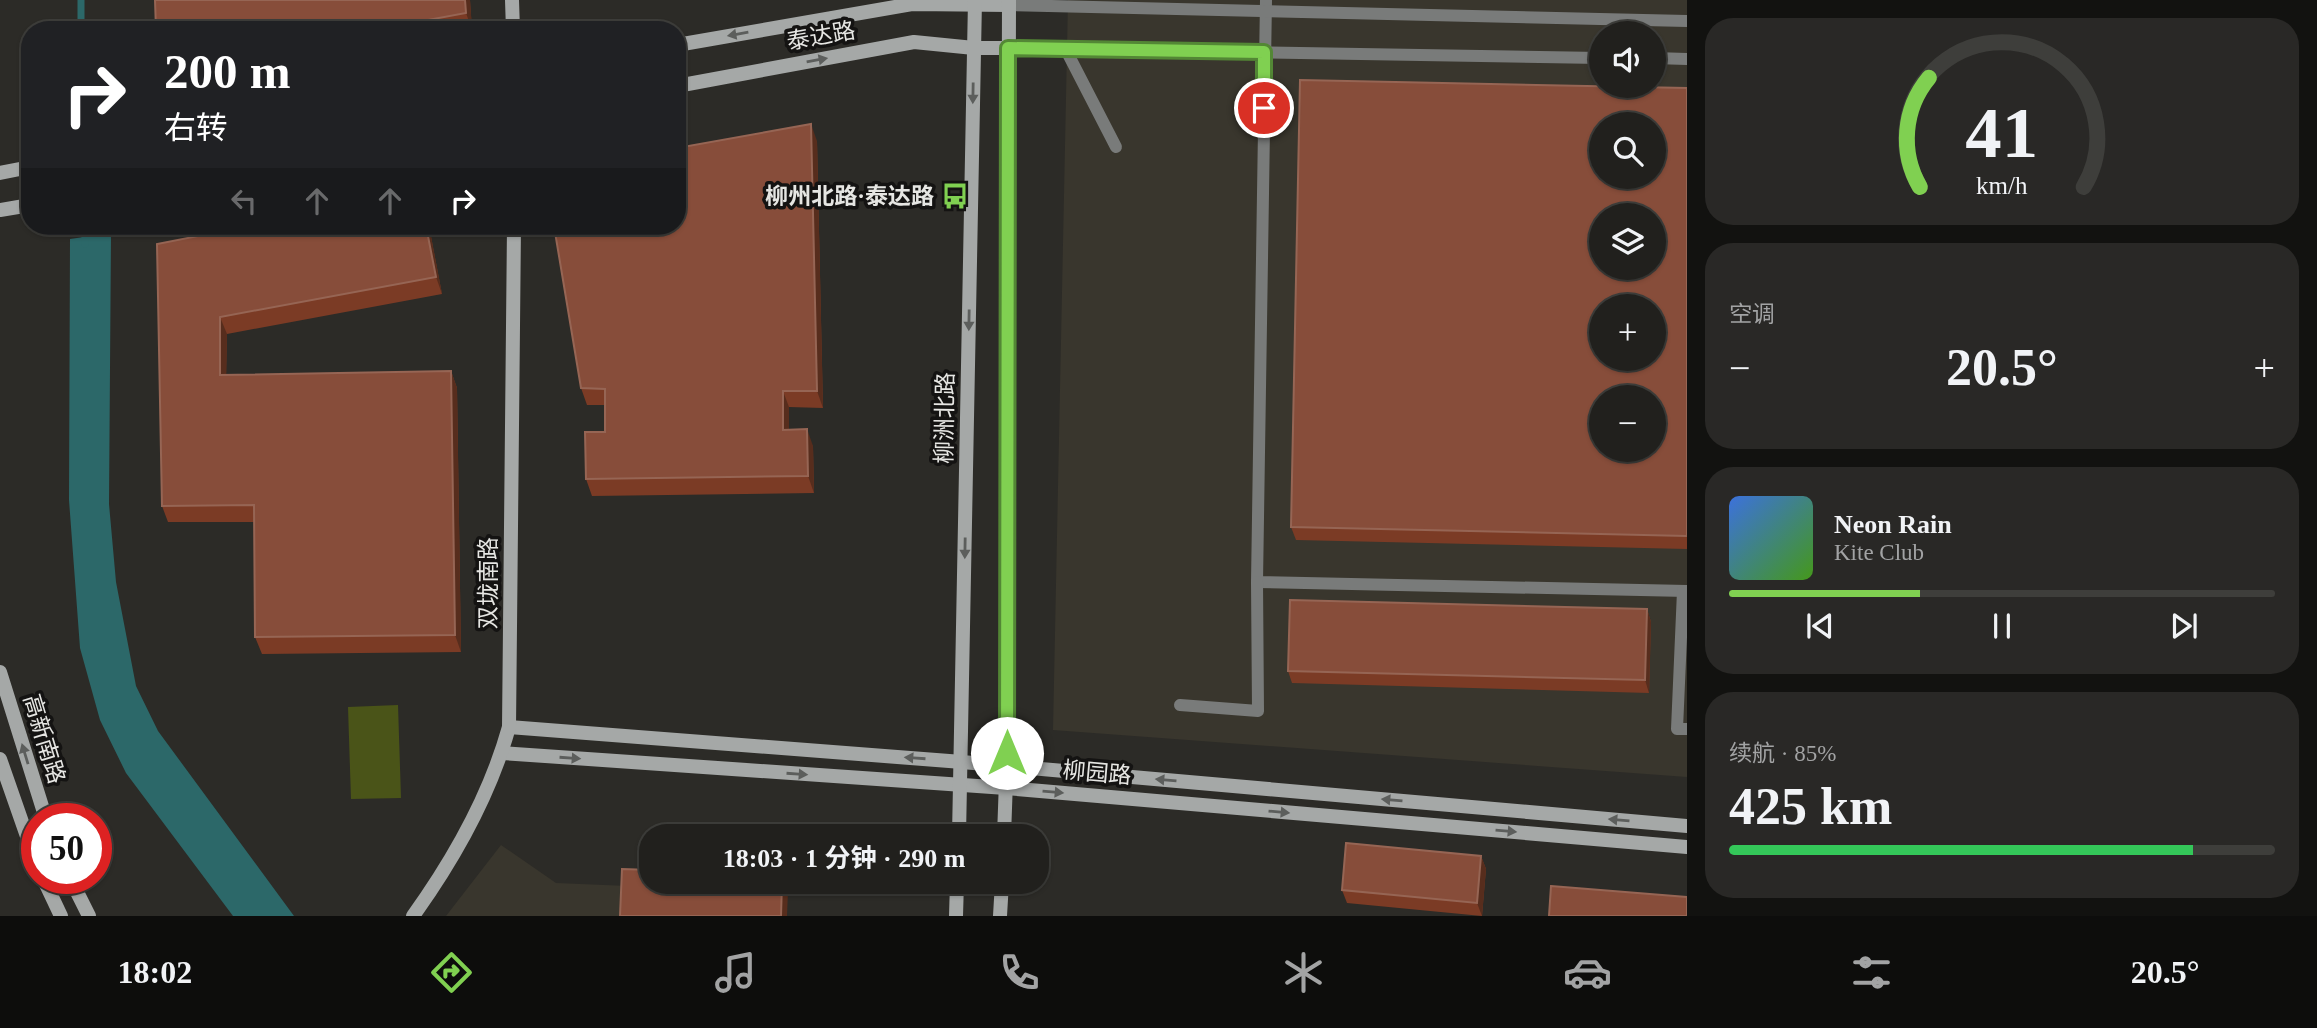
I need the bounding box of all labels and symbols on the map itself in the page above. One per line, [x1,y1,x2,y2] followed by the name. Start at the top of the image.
[785,18,857,54] street label: 泰达路
[727,29,749,40] one-way arrow
[806,54,828,65] one-way arrow
[1234,78,1294,138] pin
[967,82,979,104] one-way arrow
[940,181,970,211] bus stop icon: 柳州北路·泰达路
[765,184,934,209] place label: 柳州北路·泰达路
[964,309,975,331] one-way arrow
[932,372,958,464] street label: 柳洲北路
[476,537,501,629] street label: 双垅南路
[960,537,971,559] one-way arrow
[19,691,69,787] street label: 高新南路
[970,716,1044,790] position arrow
[19,743,29,764] one-way arrow
[904,752,926,763] one-way arrow
[559,753,581,764] one-way arrow
[1062,758,1132,788] street label: 柳园路
[786,769,808,780] one-way arrow
[1155,774,1177,785] one-way arrow
[1042,787,1064,798] one-way arrow
[1381,794,1403,805] one-way arrow
[21,803,112,894] speed limit sign: 50
[1269,807,1291,818] one-way arrow
[1608,815,1630,826] one-way arrow
[1495,826,1517,837] one-way arrow

